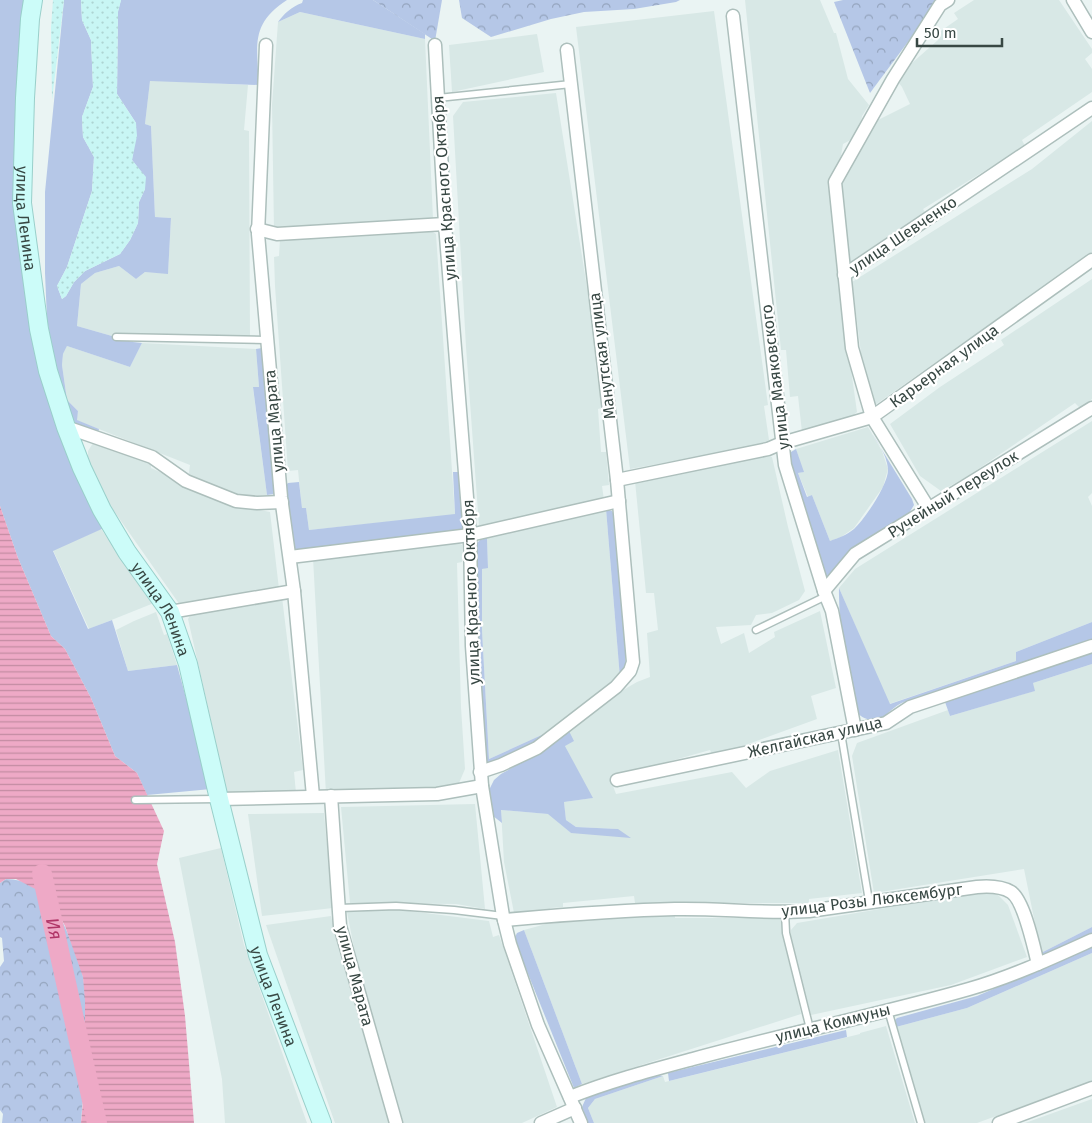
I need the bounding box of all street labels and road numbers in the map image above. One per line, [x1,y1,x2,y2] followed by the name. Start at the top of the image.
[428,95,460,281] street label: улица Красного Октября
[12,166,41,272] street label: улица Ленина
[846,192,960,278] street label: улица Шевченко
[585,292,619,420] street label: Манутская улица
[757,303,793,451] street label: улица Маяковского
[886,320,1002,412] street label: Карьерная улица
[260,369,288,473] street label: улица Марата
[884,446,1022,542] street label: Ручейный переулок
[458,499,484,685] street label: улица Красного Октября
[128,558,194,659] street label: улица Ленина
[746,712,884,762] street label: Желгайская улица
[780,879,964,921] street label: улица Розы Люксембург
[332,924,378,1028] street label: улица Марата
[247,944,301,1049] street label: улица Ленина
[774,1000,892,1046] street label: улица Коммуны

